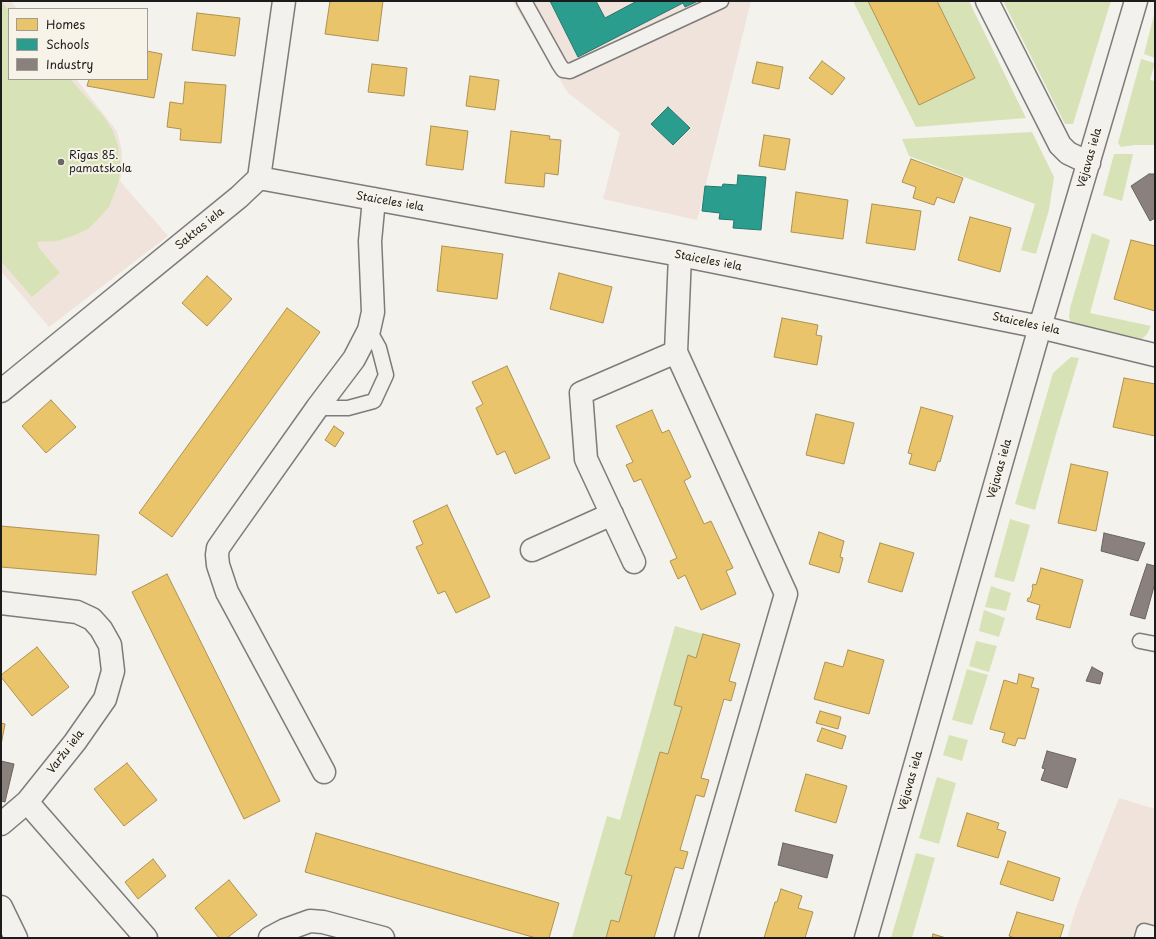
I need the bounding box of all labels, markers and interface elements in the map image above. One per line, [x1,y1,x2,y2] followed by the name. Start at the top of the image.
[8,8,148,80] legend
[46,15,85,33] text: Homes
[46,35,89,53] text: Schools
[46,55,93,73] text: Industry
[1075,126,1105,190] street label: Vējavas iela
[69,149,132,175] place label: Rīgas 85. pamatskola
[56,157,66,167] marker: Rīgas 85. pamatskola
[355,190,425,214] street label: Staiceles iela
[173,205,227,253] street label: Saktas iela
[673,248,743,274] street label: Staiceles iela
[991,310,1061,338] street label: Staiceles iela
[985,437,1015,501] street label: Vējavas iela
[45,728,87,776] street label: Varžu iela
[896,749,926,813] street label: Vējavas iela

